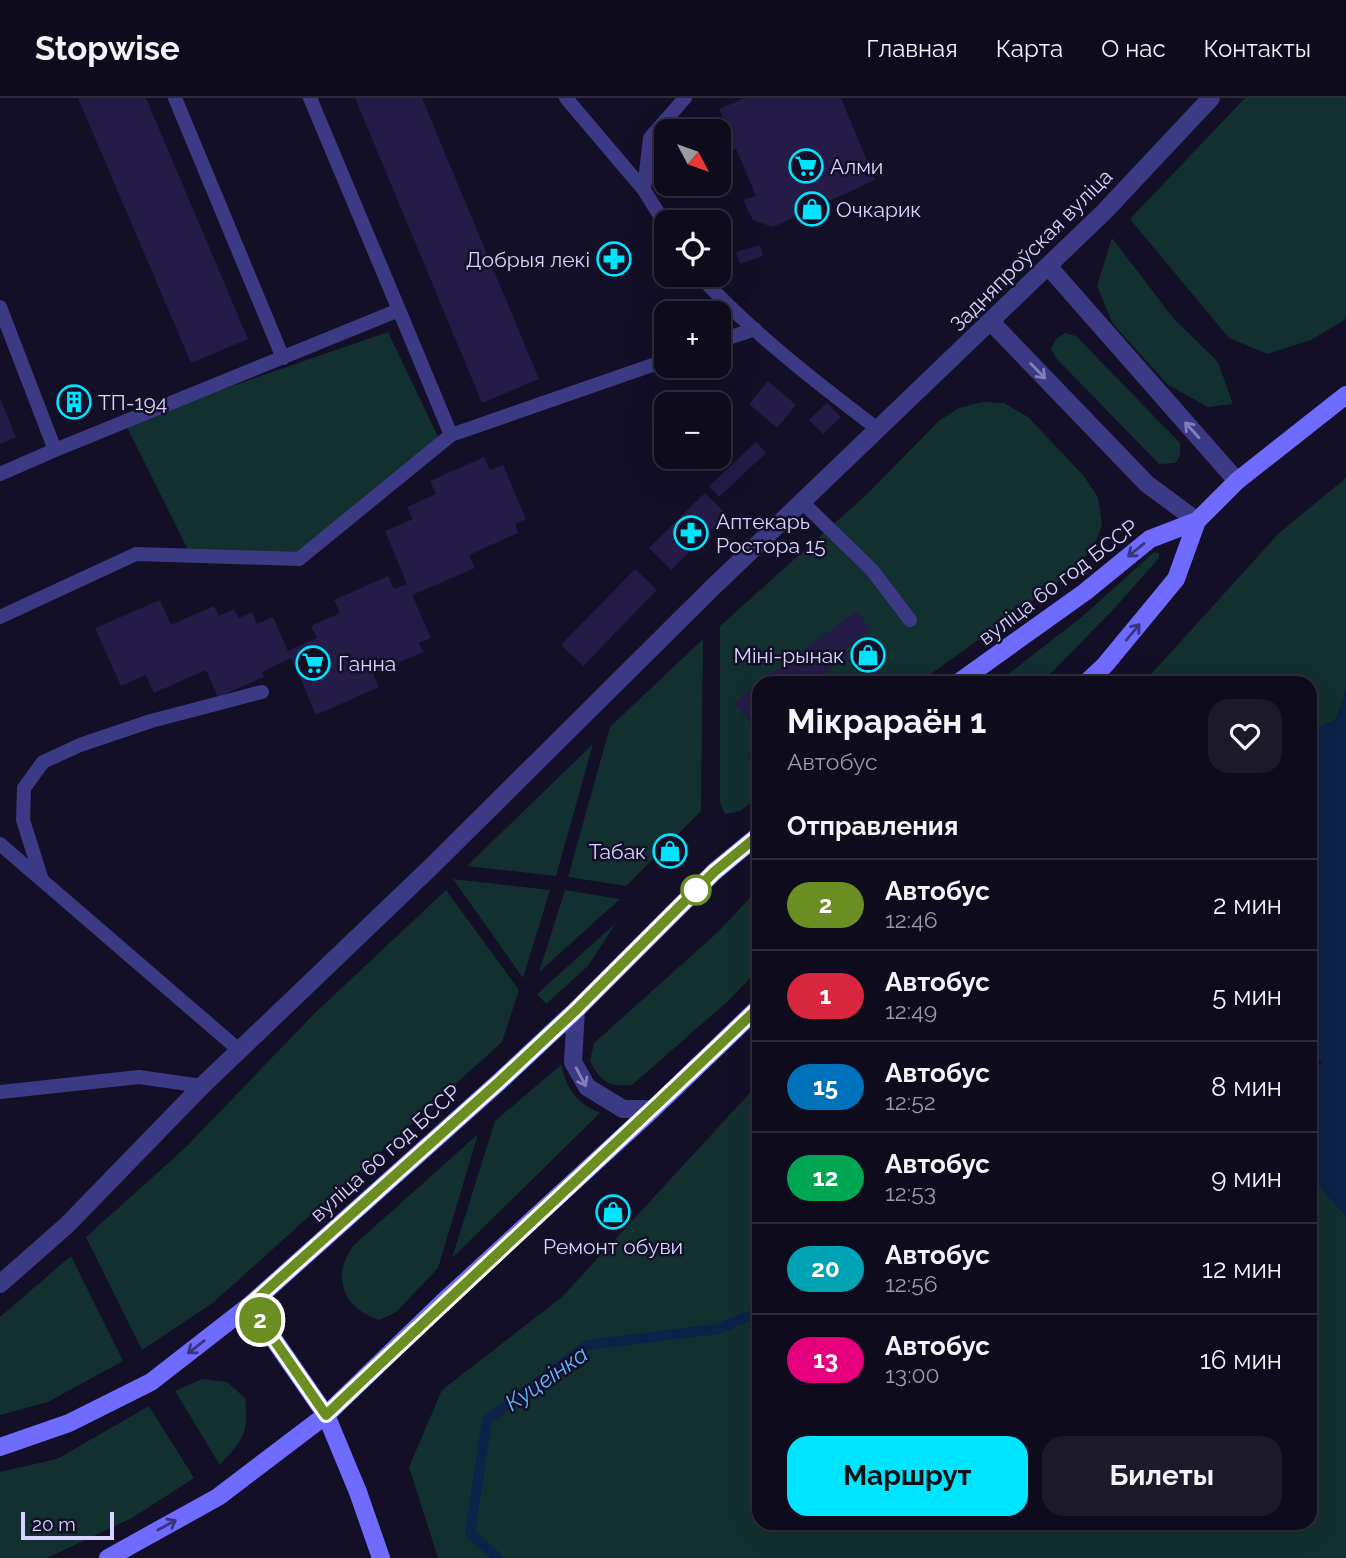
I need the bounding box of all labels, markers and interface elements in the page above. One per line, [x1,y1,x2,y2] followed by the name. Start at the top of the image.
[35,29,180,68] text: Stopwise
[866,34,958,63] text: Главная
[996,34,1063,63] text: Карта
[1101,34,1166,63] text: О нас
[1204,34,1311,63] text: Контакты
[654,119,732,196] north arrow
[654,119,731,469] map controls
[787,147,825,185] supermarket icon: Алми
[830,154,883,179] place label: Алми
[945,164,1117,336] street label: Задняпроўская вуліца
[793,190,831,228] shop icon: Очкарик
[836,197,921,222] place label: Очкарик
[654,210,731,287] button: locate
[595,240,633,278] pharmacy icon: Добрыя лекі
[466,247,590,272] place label: Добрыя лекі
[654,301,731,378] button: +
[1030,362,1047,379] one-way arrow
[55,383,93,421] building icon: ТП-194
[98,390,167,415] place label: ТП-194
[654,392,731,469] button: −
[1184,421,1200,439] one-way arrow
[716,509,826,558] place label: Аптекарь Ростора 15
[672,514,710,552] pharmacy icon: Аптекарь Ростора 15
[973,514,1143,650] street label: вуліца 60 год БССР
[1128,543,1146,558] one-way arrow
[1125,623,1140,641] one-way arrow
[849,636,887,674] shop icon: Міні-рынак
[734,643,844,668] place label: Міні-рынак
[294,644,332,682] supermarket icon: Ганна
[338,651,396,676] place label: Ганна
[1208,699,1282,773] button: heart
[787,702,986,741] text: Мікрараён 1
[787,748,878,775] text: Автобус
[787,811,958,841] text: Отправления
[651,832,689,870] shop icon: Табак
[589,839,646,864] place label: Табак
[681,875,711,905] unlabelled marker
[885,876,990,906] text: Автобус
[819,890,832,919] text: 2
[1213,890,1282,920] text: 2 мин
[885,906,938,933] text: 12:46
[885,967,990,997] text: Автобус
[820,981,831,1010] text: 1
[1212,981,1282,1011] text: 5 мин
[885,997,937,1024] text: 12:49
[885,1058,990,1088] text: Автобус
[574,1066,588,1086] one-way arrow
[813,1072,838,1101] text: 15
[1211,1072,1282,1102] text: 8 мин
[305,1079,465,1227] street label: вуліца 60 год БССР
[885,1088,936,1115] text: 12:52
[885,1149,990,1179] text: Автобус
[813,1163,838,1192] text: 12
[1211,1163,1282,1193] text: 9 мин
[885,1179,936,1206] text: 12:53
[594,1193,632,1231] shop icon: Ремонт обуви
[543,1234,683,1259] place label: Ремонт обуви
[885,1240,990,1270] text: Автобус
[811,1254,840,1283] text: 20
[1202,1254,1282,1284] text: 12 мин
[885,1270,938,1297] text: 12:56
[237,1297,283,1343] line badge: 2
[253,1305,267,1334] text: 2
[885,1331,990,1361] text: Автобус
[187,1340,205,1355] one-way arrow
[499,1340,593,1416] water label: Куцеінка
[813,1345,838,1374] text: 13
[1200,1345,1282,1375] text: 16 мин
[885,1361,940,1388] text: 13:00
[787,1436,1028,1516] button: Маршрут
[1042,1436,1282,1516] button: Билеты
[21,1509,114,1541] scale bar
[32,1513,76,1535] text: 20 m
[157,1518,177,1532] one-way arrow

